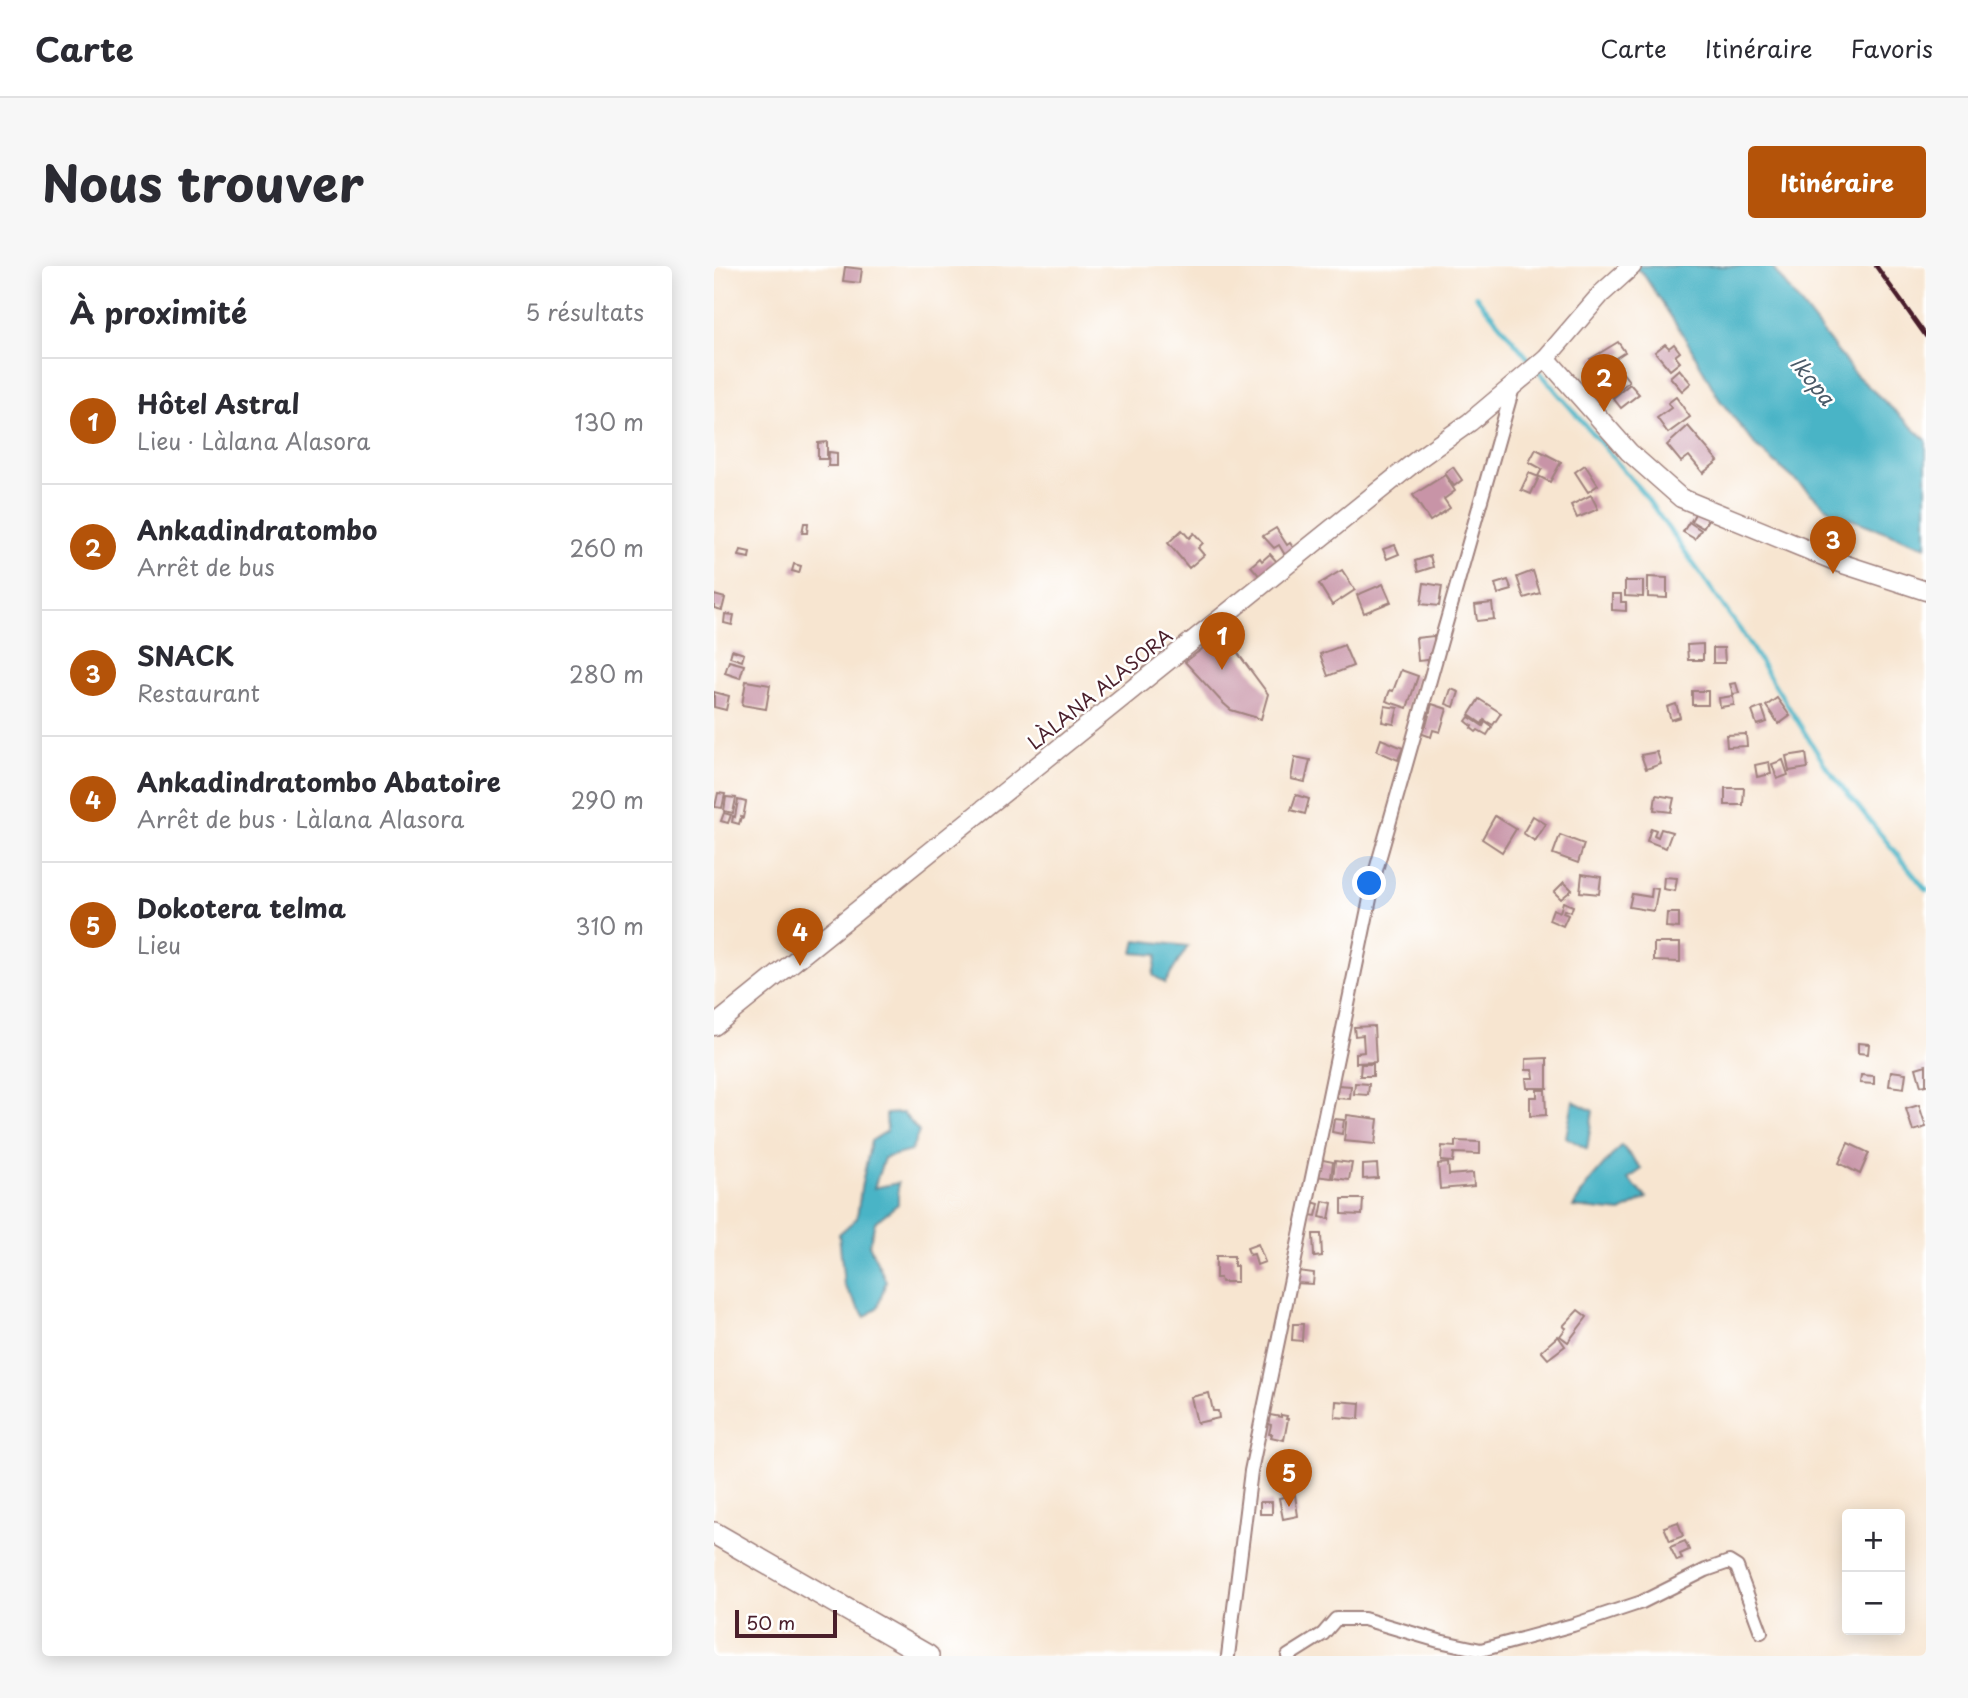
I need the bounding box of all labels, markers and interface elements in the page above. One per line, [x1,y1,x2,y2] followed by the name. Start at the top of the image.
[35,23,134,73] text: Carte
[1600,30,1667,66] text: Carte
[1705,30,1813,66] text: Itinéraire
[1851,30,1933,66] text: Favoris
[42,145,364,219] text: Nous trouver
[1748,146,1926,218] button: Itinéraire
[70,289,247,334] text: À proximité
[525,294,644,329] text: 5 résultats
[1784,348,1844,412] water label: Ikopa
[1581,354,1627,412] pin: 2
[137,384,299,423] text: Hôtel Astral
[88,404,99,439] text: 1
[574,404,644,439] text: 130 m
[137,423,370,458] text: Lieu · Làlana Alasora
[137,510,377,549] text: Ankadindratombo
[1810,516,1856,574] pin: 3
[85,530,101,565] text: 2
[569,530,644,565] text: 260 m
[137,549,275,584] text: Arrêt de bus
[1199,612,1245,670] pin: 1
[1021,621,1178,756] street label: LÀLANA ALASORA
[137,636,234,675] text: SNACK
[85,656,101,691] text: 3
[569,656,644,691] text: 280 m
[137,675,260,710] text: Restaurant
[137,762,501,801] text: Ankadindratombo Abatoire
[85,782,101,817] text: 4
[571,782,644,817] text: 290 m
[137,801,464,836] text: Arrêt de bus · Làlana Alasora
[1352,866,1386,900] your location
[137,888,346,927] text: Dokotera telma
[86,908,100,943] text: 5
[575,908,644,943] text: 310 m
[777,908,823,966] pin: 4
[137,927,181,962] text: Lieu
[1266,1449,1312,1507] pin: 5
[1842,1509,1905,1635] map controls
[1842,1509,1905,1572] button: +
[1842,1572,1905,1635] button: −
[735,1607,836,1639] scale bar
[746,1608,795,1636] text: 50 m

